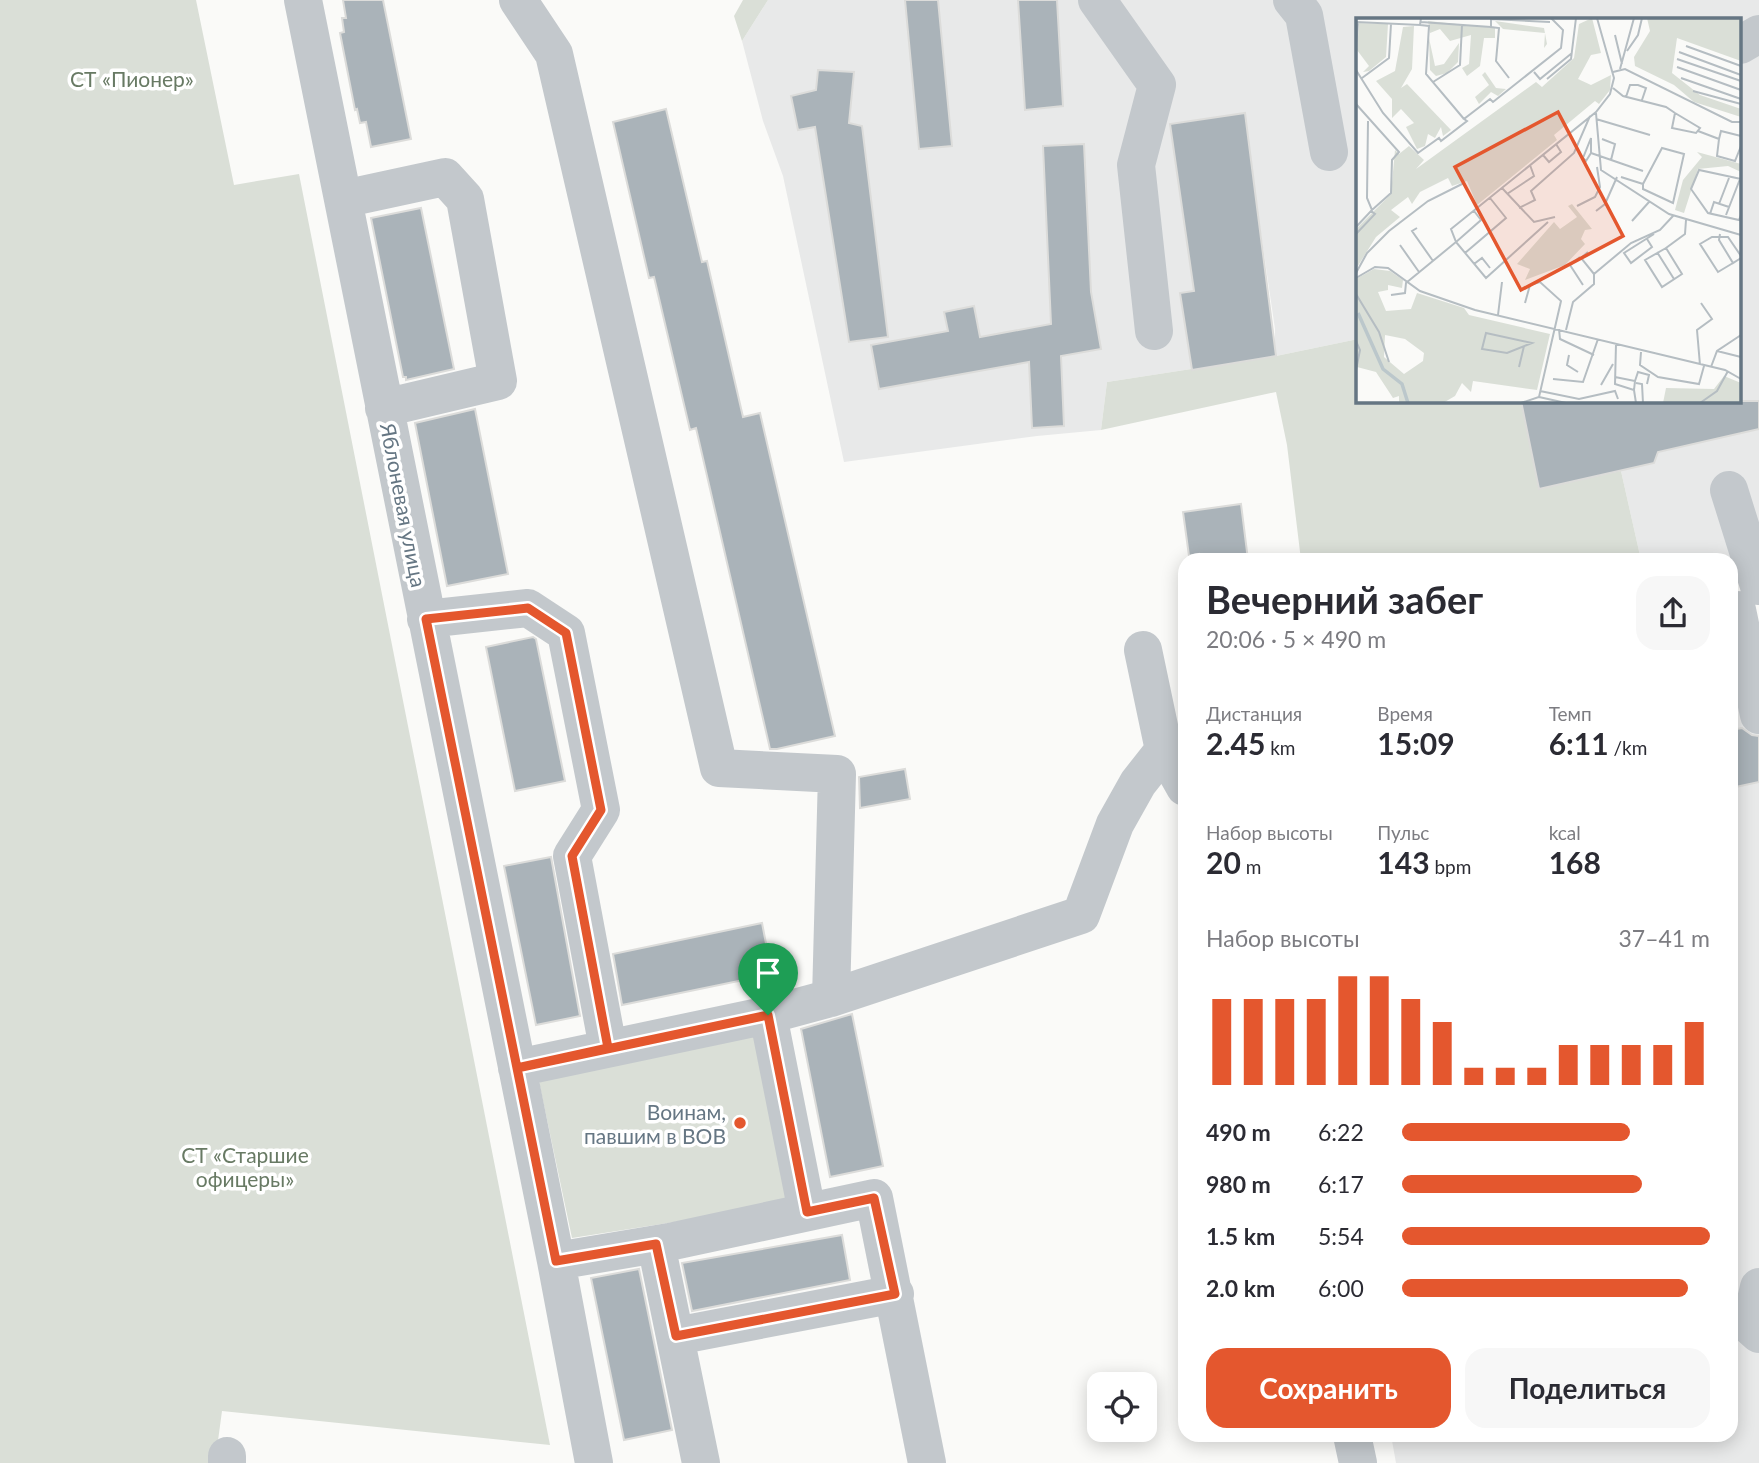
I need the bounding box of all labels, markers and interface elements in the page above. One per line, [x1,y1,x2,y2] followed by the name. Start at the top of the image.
[1356,18,1742,402] inset map
[70,66,194,91] park label: СТ «Пионер»
[376,420,432,589] street label: Яблоневая улица
[1206,576,1483,622] text: Вечерний забег
[1636,576,1710,650] button: share
[1206,625,1386,653] text: 20:06 · 5 × 490 m
[1206,702,1302,725] text: Дистанция
[1377,702,1433,725] text: Время
[1549,702,1592,725] text: Темп
[1206,725,1265,761] text: 2.45
[1377,725,1455,761] text: 15:09
[1549,725,1609,761] text: 6:11
[1265,736,1295,759] text: km
[1609,736,1647,759] text: /km
[1206,821,1333,844] text: Набор высоты
[1377,821,1429,844] text: Пульс
[1549,821,1581,844] text: kcal
[1206,844,1241,880] text: 20
[1377,844,1430,880] text: 143
[1549,844,1601,880] text: 168
[1241,855,1261,878] text: m
[1430,855,1471,878] text: bpm
[1206,924,1360,952] text: Набор высоты
[1618,924,1710,952] text: 37–41 m
[738,943,798,1015] pin
[749,954,787,992] icon: arrive
[584,1099,726,1148] place label: Воинам, павшим в ВОВ
[732,1115,748,1131] marker: Воинам, павшим в ВОВ
[1206,1118,1271,1146] text: 490 m
[1318,1118,1364,1146] text: 6:22
[181,1142,309,1191] park label: СТ «Старшие офицеры»
[1206,1170,1271,1198] text: 980 m
[1318,1170,1364,1198] text: 6:17
[1206,1222,1275,1250] text: 1.5 km
[1318,1222,1364,1250] text: 5:54
[1206,1274,1275,1302] text: 2.0 km
[1318,1274,1364,1302] text: 6:00
[1206,1348,1451,1428] button: Сохранить
[1465,1348,1710,1428] button: Поделиться
[1087,1372,1157,1442] map controls
[1087,1372,1157,1442] button: locate

